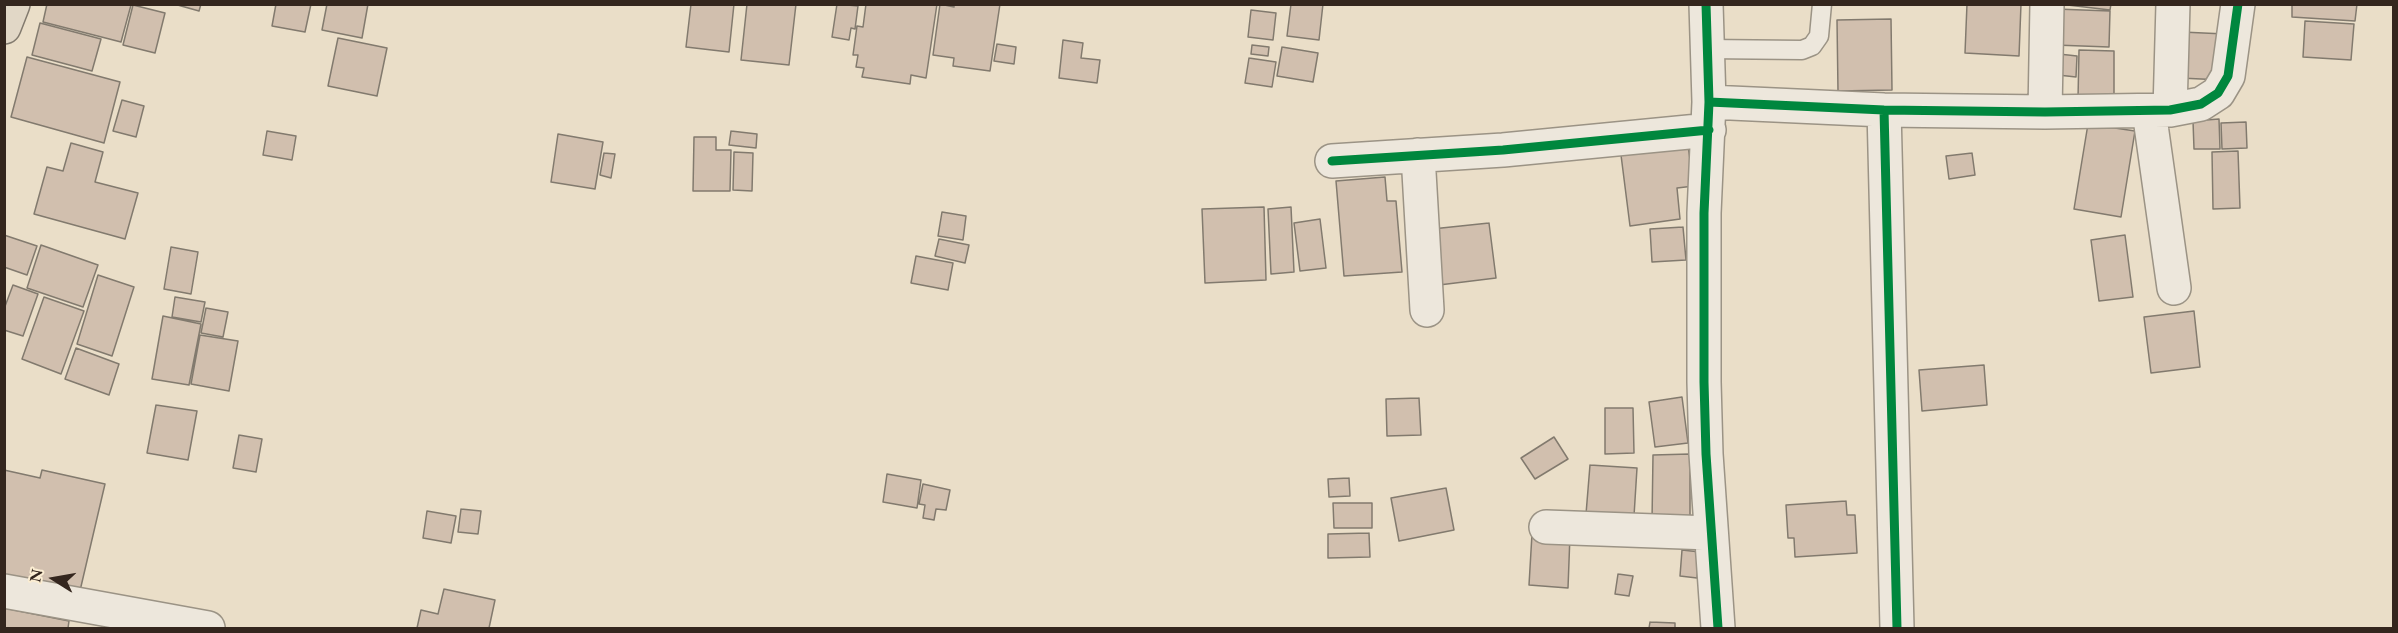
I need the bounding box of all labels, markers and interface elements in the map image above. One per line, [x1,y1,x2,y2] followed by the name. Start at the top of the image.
[24,549,84,609] north arrow
[24,567,47,584] text: N

